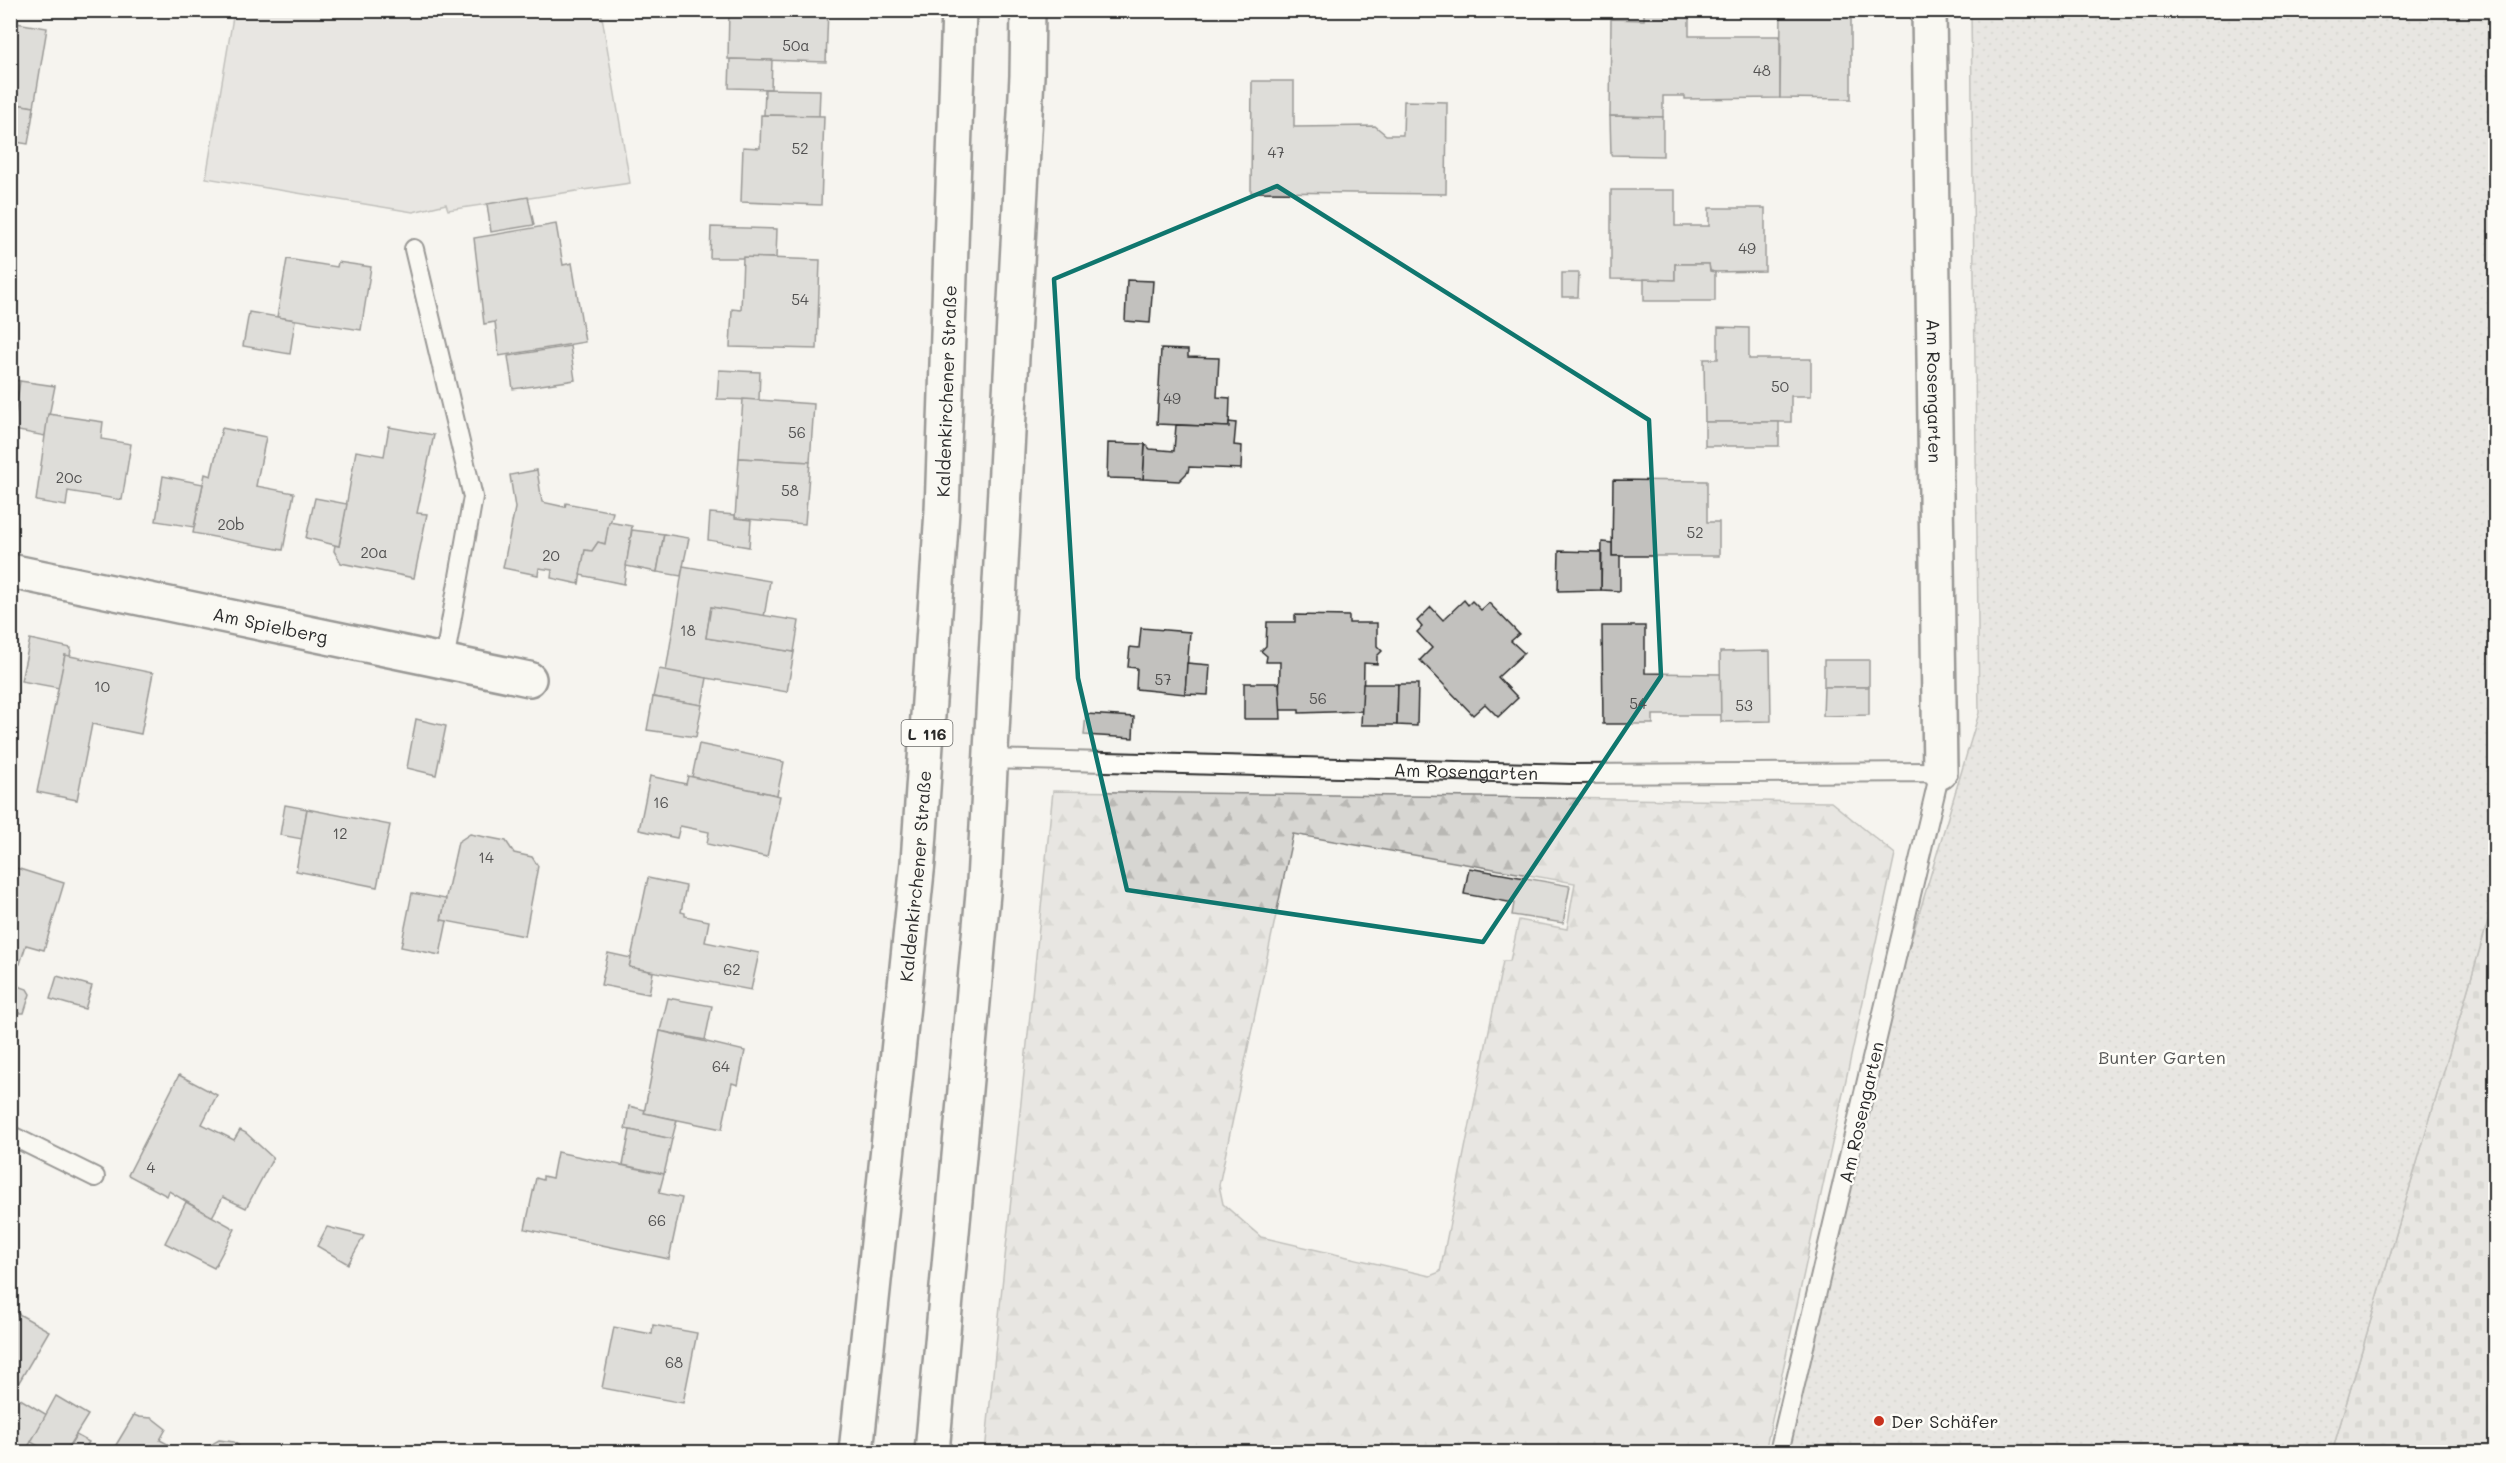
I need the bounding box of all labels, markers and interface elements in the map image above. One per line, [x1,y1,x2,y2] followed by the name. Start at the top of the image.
[782,35,810,55] house number: 50a
[1753,60,1771,80] house number: 48
[791,138,809,158] house number: 52
[1267,142,1285,162] house number: 47
[1738,238,1756,258] house number: 49
[930,285,962,498] street label: Kaldenkirchener Straße
[791,289,809,309] house number: 54
[1921,319,1948,463] street label: Am Rosengarten
[1771,376,1789,396] house number: 50
[1163,388,1181,408] house number: 49
[788,422,806,442] house number: 56
[56,467,82,487] house number: 20c
[781,480,799,500] house number: 58
[217,514,245,534] house number: 20b
[1686,522,1704,542] house number: 52
[361,542,387,562] house number: 20a
[542,545,560,565] house number: 20
[211,602,330,649] street label: Am Spielberg
[680,620,696,640] house number: 18
[1154,669,1172,689] house number: 57
[94,676,110,696] house number: 10
[1309,688,1327,708] house number: 56
[1629,693,1647,713] house number: 54
[1735,695,1753,715] house number: 53
[902,720,952,746] road number: L 116
[1393,757,1538,785] street label: Am Rosengarten
[893,770,936,983] street label: Kaldenkirchener Straße
[653,792,669,812] house number: 16
[332,823,348,843] house number: 12
[478,847,494,867] house number: 14
[723,959,741,979] house number: 62
[1833,1039,1889,1185] street label: Am Rosengarten
[2098,1045,2226,1069] park label: Bunter Garten
[712,1056,730,1076] house number: 64
[147,1157,156,1177] house number: 4
[648,1210,666,1230] house number: 66
[665,1352,683,1372] house number: 68
[1891,1409,1999,1433] place label: Der Schäfer
[1872,1414,1886,1428] marker: Der Schäfer

